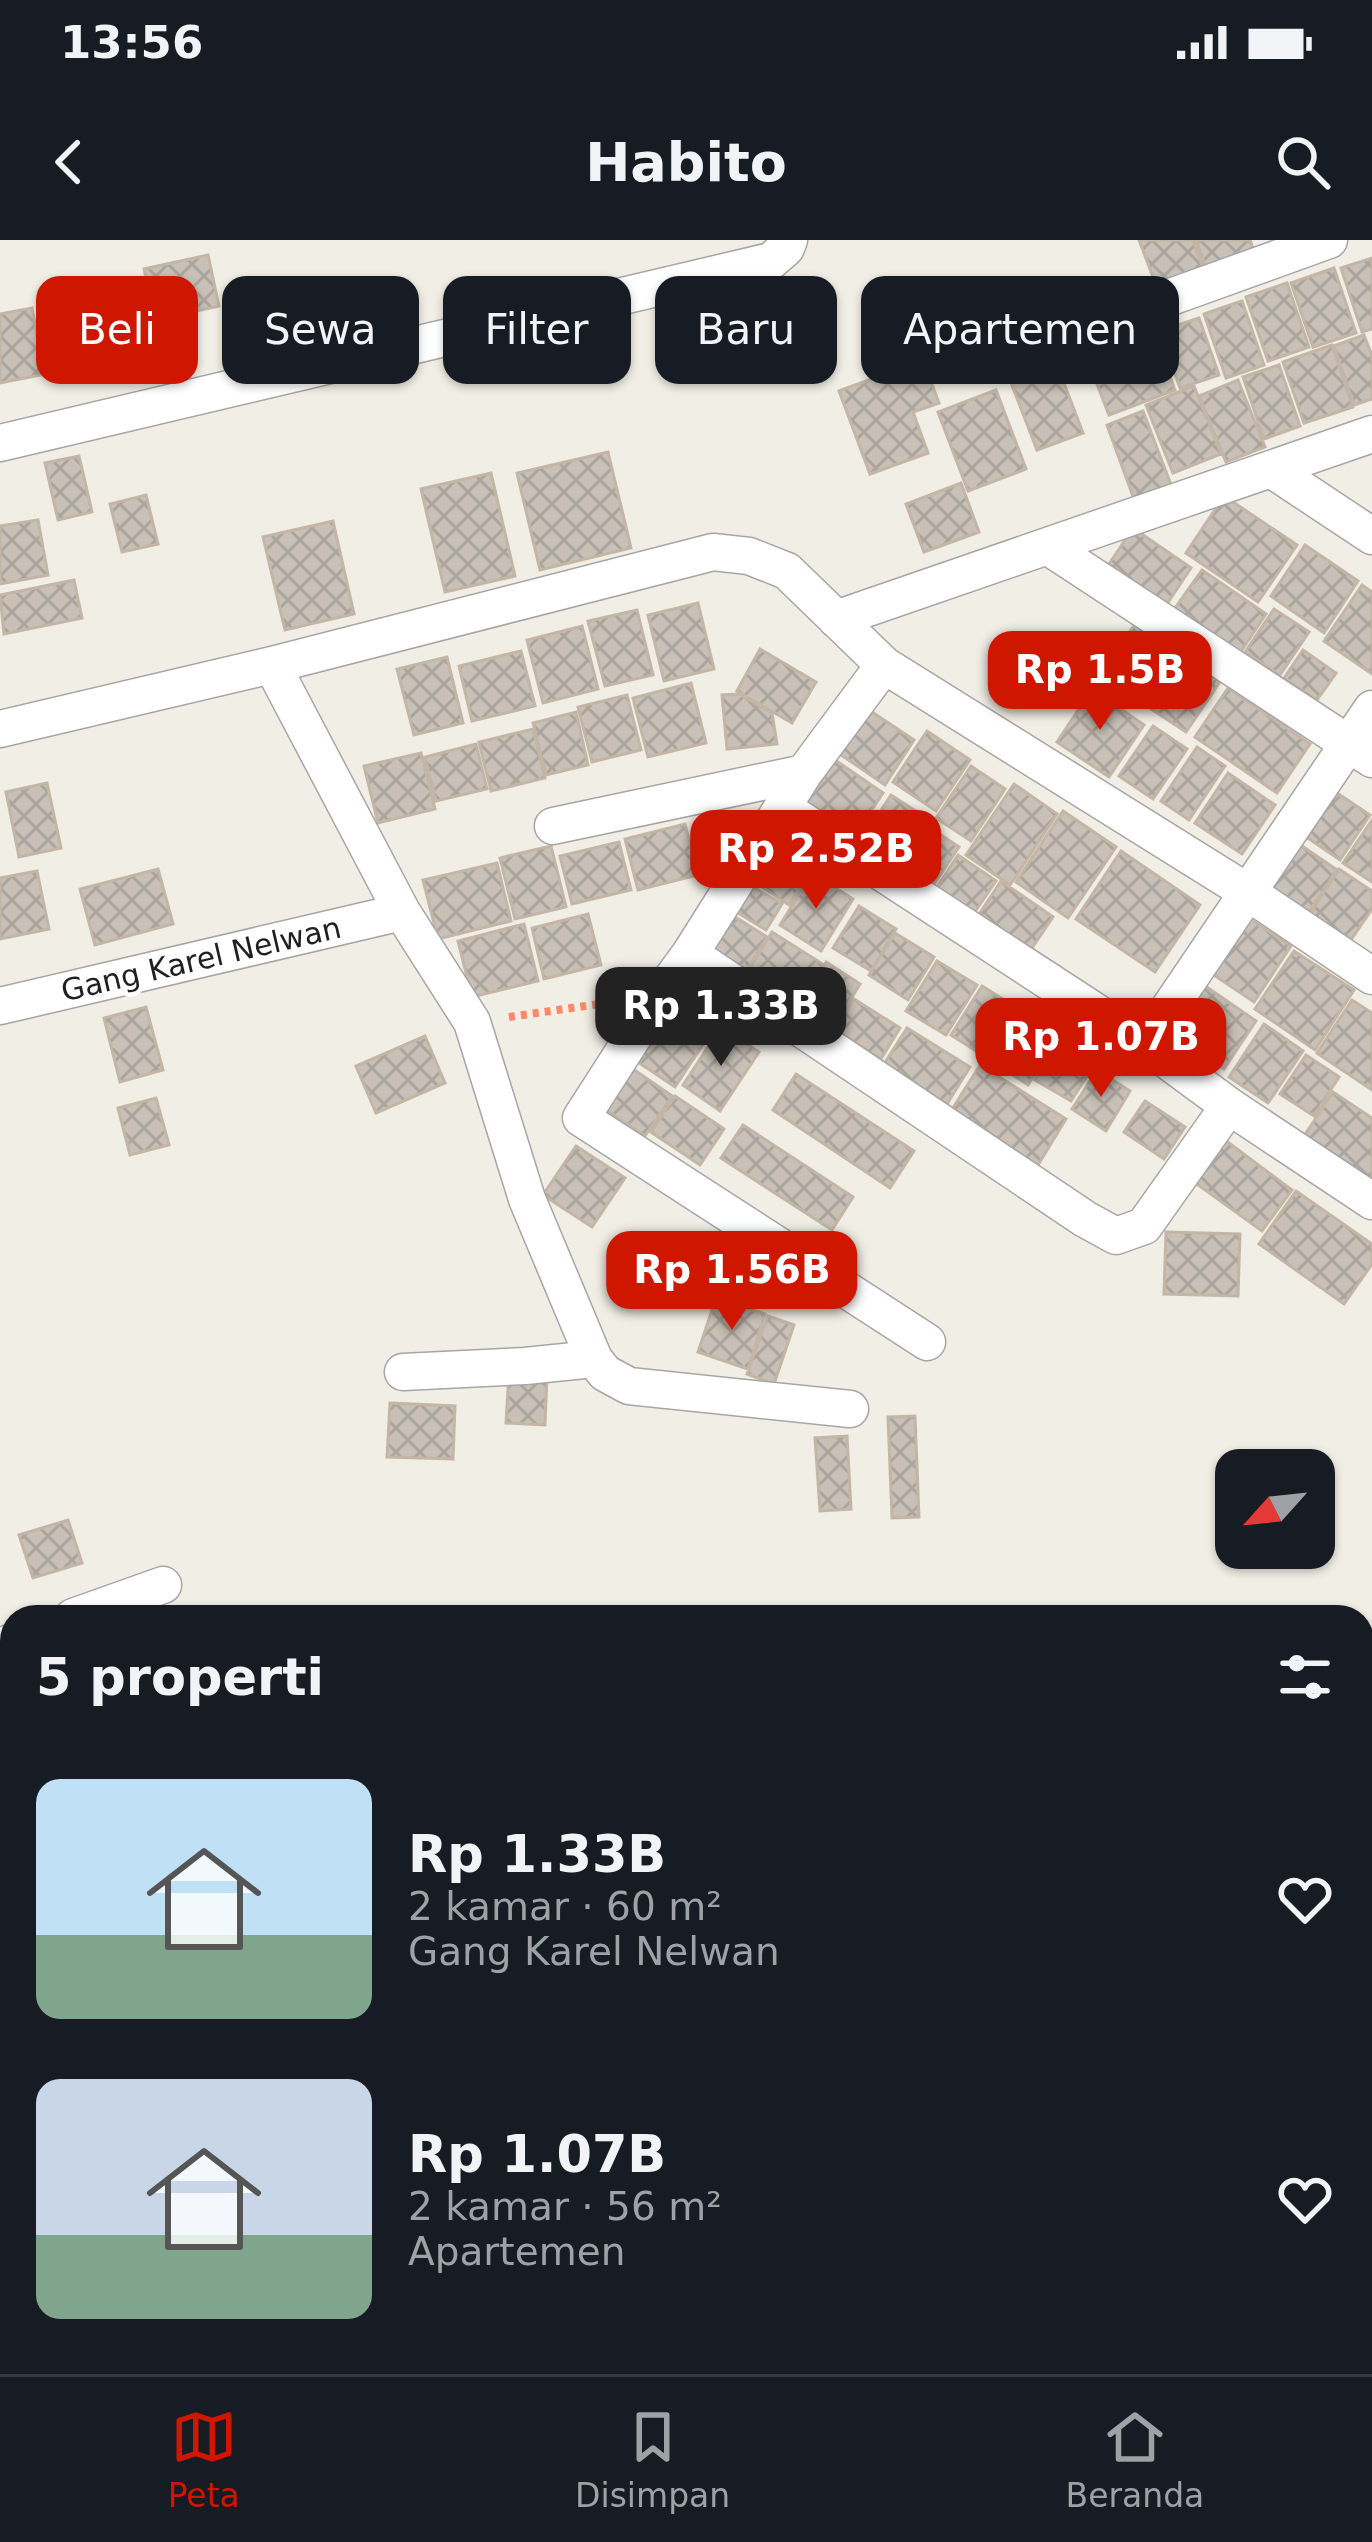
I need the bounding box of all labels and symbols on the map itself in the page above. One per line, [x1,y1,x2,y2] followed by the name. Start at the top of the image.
[989,631,1211,733] pin: Rp 1.5B
[692,810,940,912] pin: Rp 2.52B
[58,910,344,1008] street label: Gang Karel Nelwan
[597,967,845,1069] pin: Rp 1.33B
[977,998,1225,1100] pin: Rp 1.07B
[608,1231,856,1333] pin: Rp 1.56B
[1215,1449,1335,1569] north arrow

